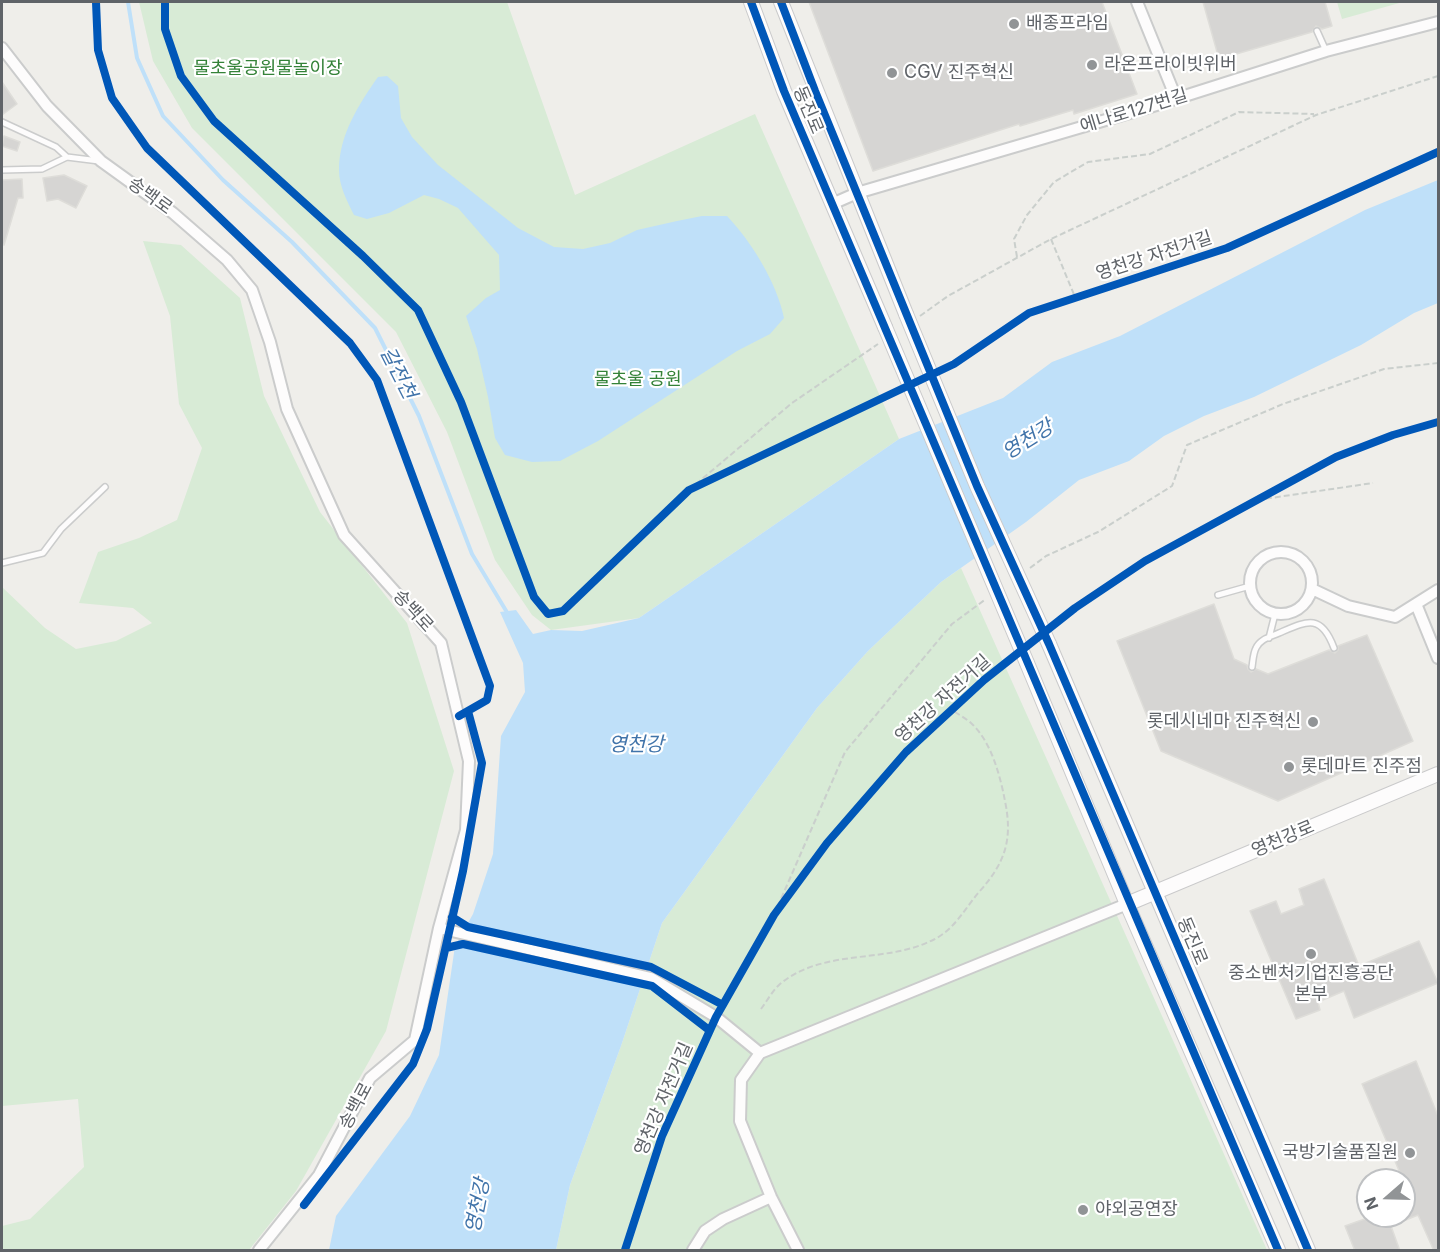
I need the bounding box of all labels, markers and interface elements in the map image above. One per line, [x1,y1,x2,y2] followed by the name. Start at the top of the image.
[1026,13,1109,35] place label: 배종프라임
[1007,17,1021,31] marker: 배종프라임
[1104,54,1236,76] place label: 라온프라이빗위버
[193,58,343,80] park label: 물초울공원물놀이장
[1085,58,1099,72] marker: 라온프라이빗위버
[904,62,1014,84] place label: CGV 진주혁신
[885,66,899,80] marker: CGV 진주혁신
[788,83,828,137] street label: 동진로
[1078,84,1190,138] street label: 에나로127번길
[124,173,176,219] street label: 송백로
[1093,227,1215,285] street label: 영천강 자전거길
[375,343,421,403] water label: 갈전천
[594,369,682,391] park label: 물초울 공원
[998,415,1058,465] water label: 영천강
[388,585,438,637] street label: 송백로
[891,650,995,748] street label: 영천강 자전거길
[1147,711,1301,733] place label: 롯데시네마 진주혁신
[1306,715,1320,729] marker: 롯데시네마 진주혁신
[608,733,664,757] water label: 영천강
[1301,756,1422,778] place label: 롯데마트 진주점
[1282,760,1296,774] marker: 롯데마트 진주점
[1248,816,1318,862] street label: 영천강로
[1172,914,1212,968] street label: 동진로
[1304,947,1318,961] marker: 중소벤처기업진흥공단 본부
[1228,963,1394,1006] place label: 중소벤처기업진흥공단 본부
[630,1039,698,1159] street label: 영천강 자전거길
[335,1079,377,1133] street label: 송백로
[1282,1142,1398,1164] place label: 국방기술품질원
[1403,1146,1417,1160] marker: 국방기술품질원
[1356,1168,1416,1228] north arrow
[461,1177,495,1235] water label: 영천강
[1359,1194,1382,1213] text: N
[1095,1199,1178,1221] place label: 야외공연장
[1076,1203,1090,1217] marker: 야외공연장

